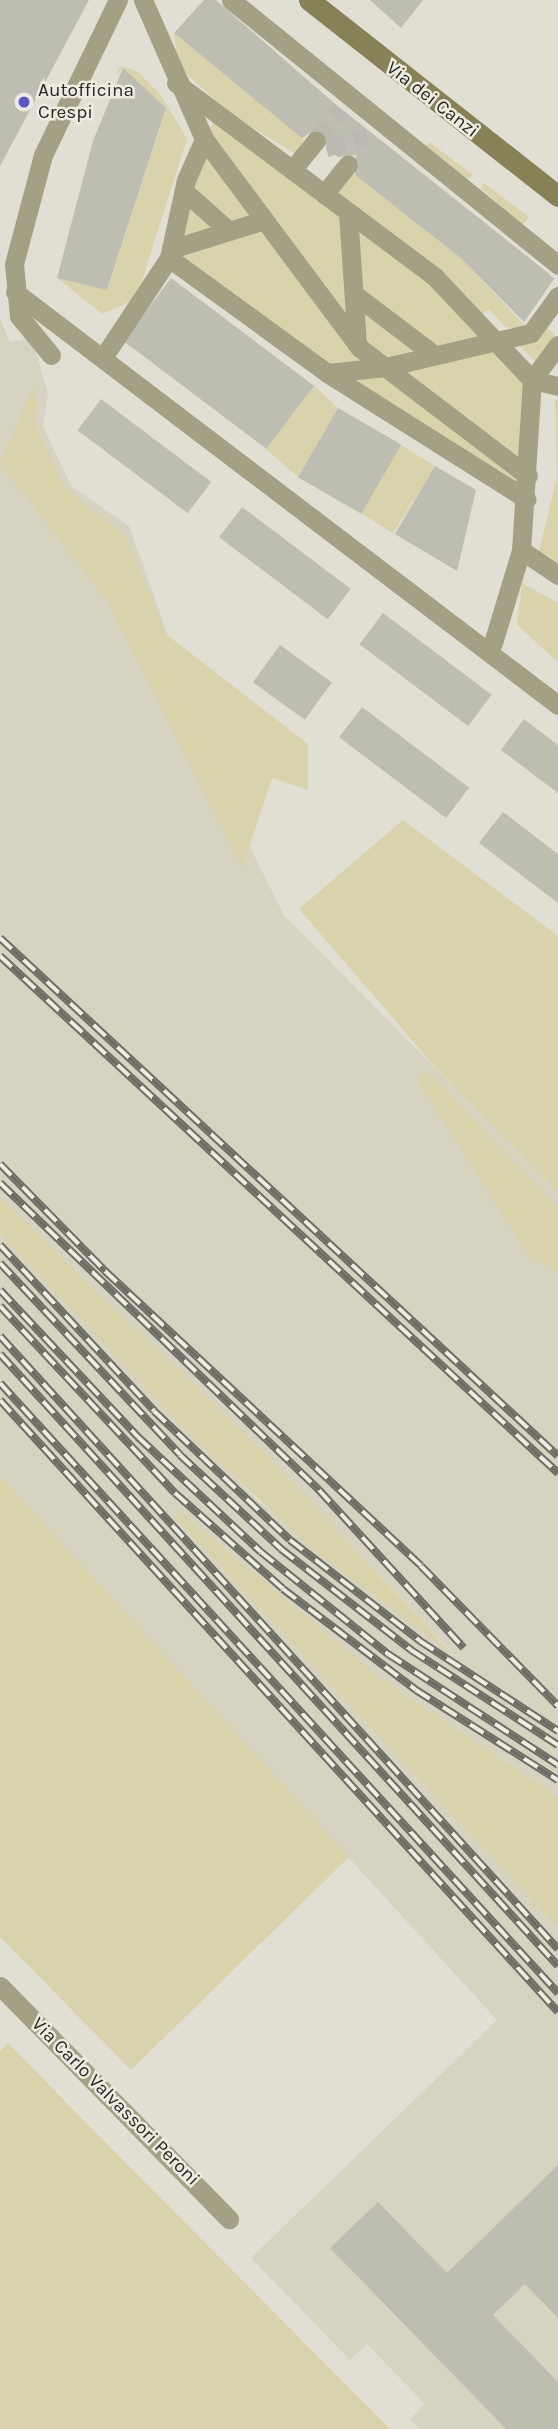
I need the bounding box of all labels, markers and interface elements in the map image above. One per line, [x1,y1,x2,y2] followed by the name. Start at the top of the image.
[381,57,483,143] street label: Via dei Canzi
[38,80,134,124] place label: Autofficina Crespi
[16,94,32,110] marker: Autofficina Crespi
[26,2013,204,2191] street label: Via Carlo Valvassori Peroni

